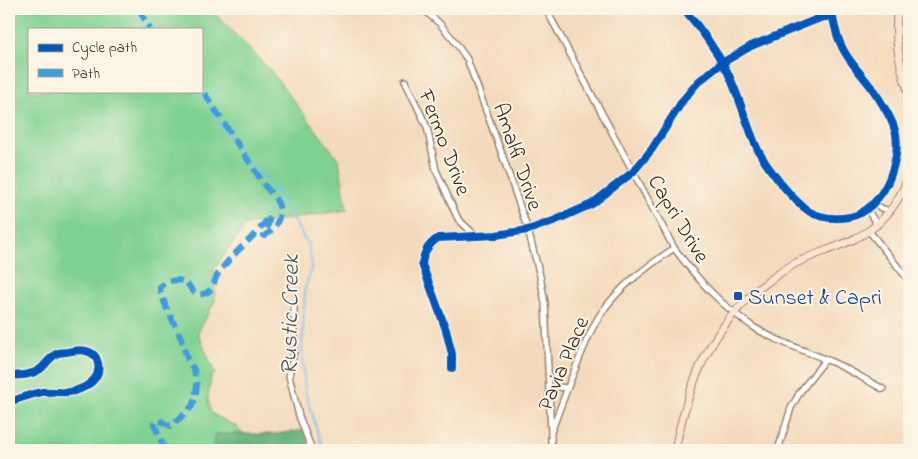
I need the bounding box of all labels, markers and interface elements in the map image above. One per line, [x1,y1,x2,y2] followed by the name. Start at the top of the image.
[28,28,202,92] legend
[72,37,137,60] text: Cycle path
[72,63,100,85] text: Path
[408,85,478,201] street label: Fermo Drive
[483,99,550,215] street label: Amalfi Drive
[638,169,716,270] street label: Capri Drive
[273,253,310,376] water label: Rustic Creek
[748,283,882,315] place label: Sunset & Capri
[732,290,744,302] marker: Sunset & Capri
[531,312,599,416] street label: Pavia Place

